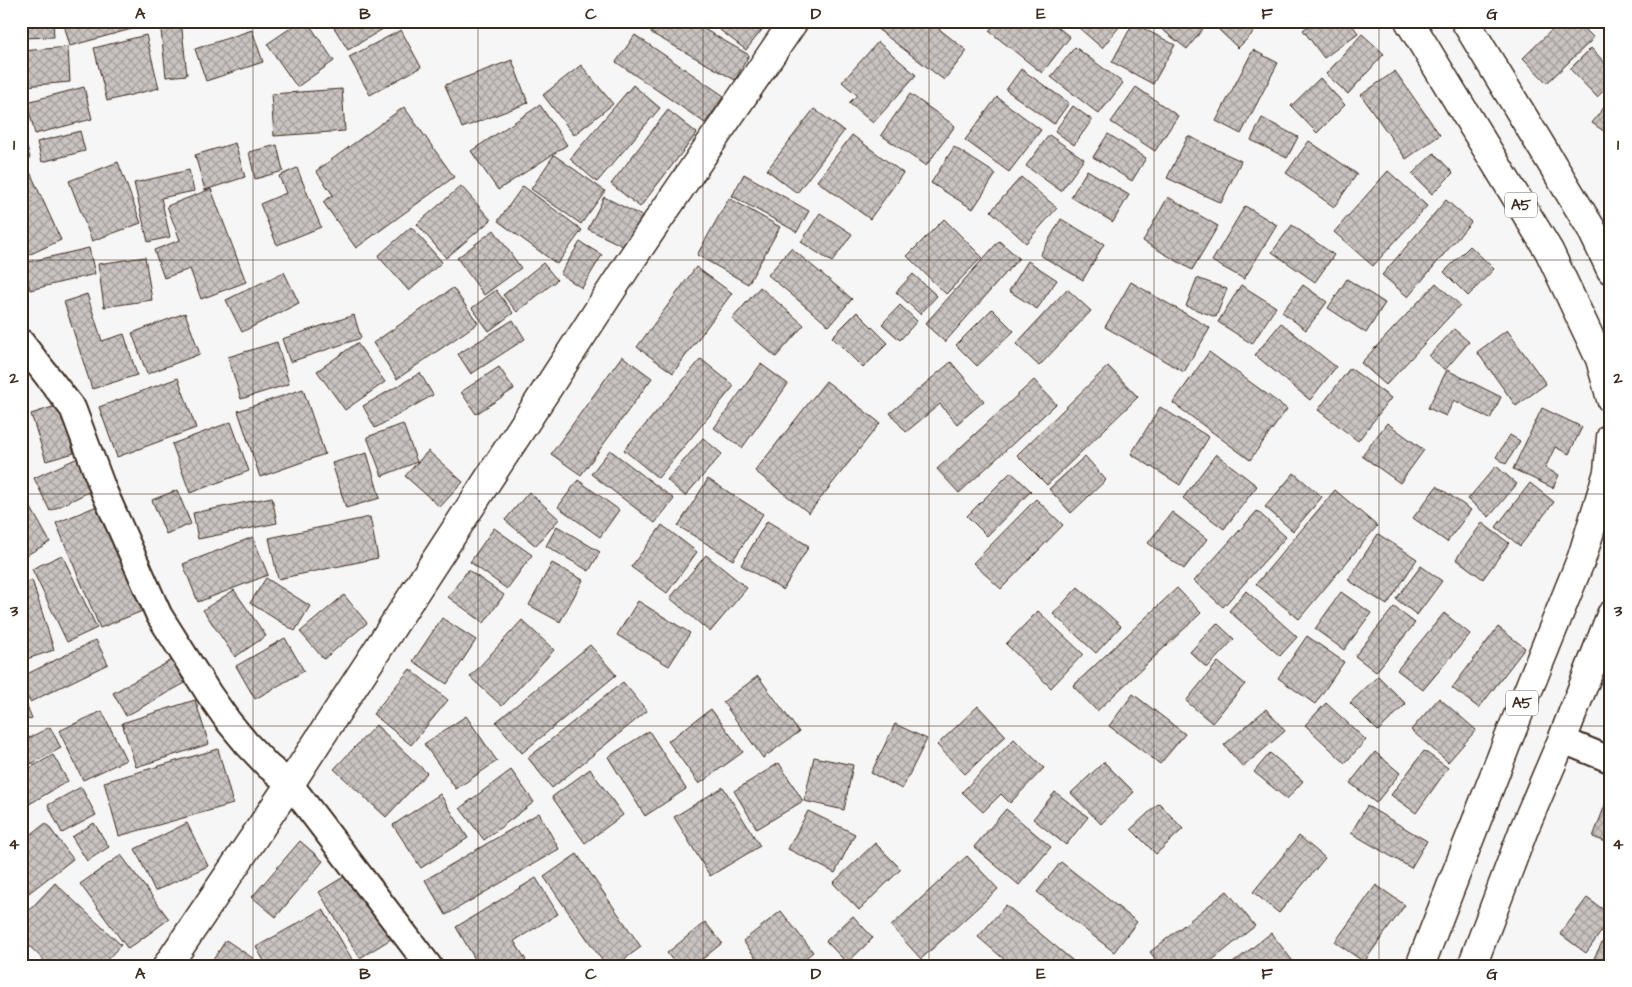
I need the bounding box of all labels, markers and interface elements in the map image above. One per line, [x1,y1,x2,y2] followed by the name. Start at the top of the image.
[135,3,146,25] text: A
[359,3,371,25] text: B
[585,3,597,25] text: C
[811,3,822,25] text: D
[1036,3,1046,25] text: E
[1261,3,1273,25] text: F
[1486,3,1498,25] text: G
[13,134,16,156] text: 1
[1617,134,1620,156] text: 1
[1505,192,1537,218] road number: A5
[8,367,19,389] text: 2
[1612,367,1623,389] text: 2
[9,600,19,622] text: 3
[1613,600,1623,622] text: 3
[1506,690,1538,716] road number: A5
[9,833,20,855] text: 4
[1613,833,1624,855] text: 4
[135,963,146,985] text: A
[359,963,371,985] text: B
[585,963,597,985] text: C
[811,963,822,985] text: D
[1036,963,1046,985] text: E
[1261,963,1273,985] text: F
[1486,963,1498,985] text: G

